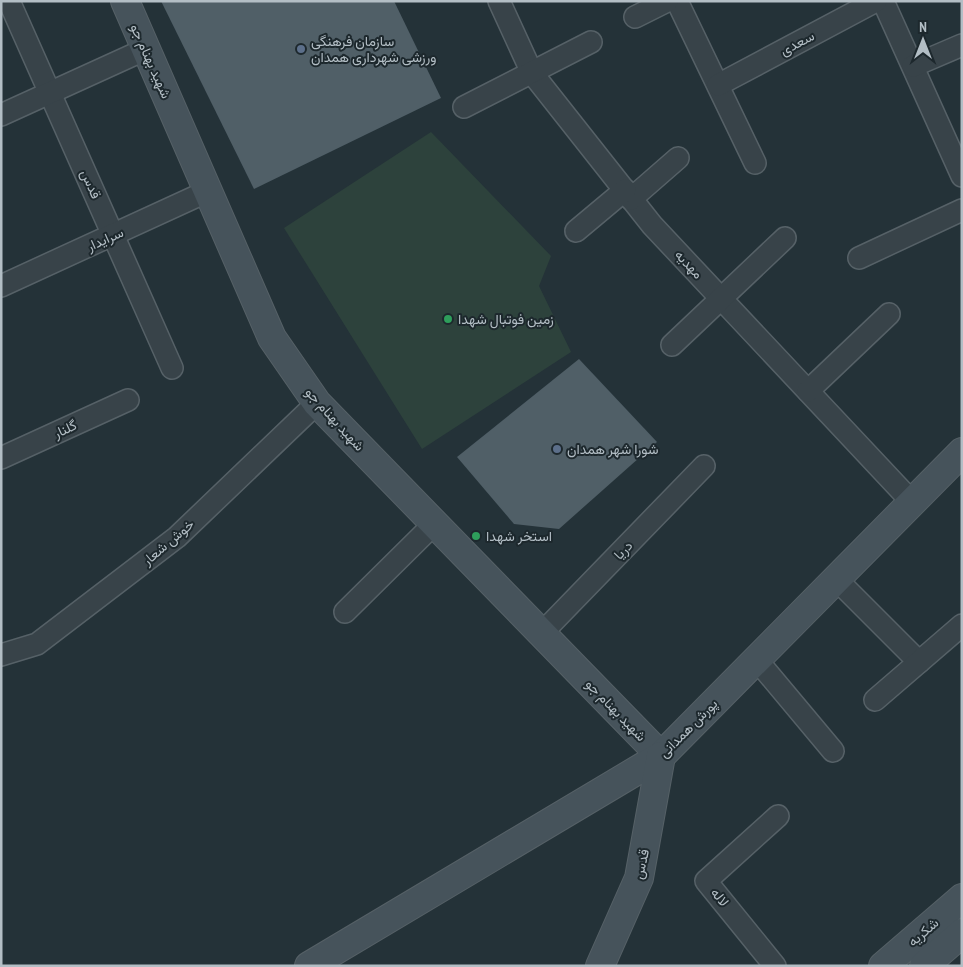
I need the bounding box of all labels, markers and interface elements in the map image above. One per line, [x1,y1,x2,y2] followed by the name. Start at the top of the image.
[898,15,948,65] north arrow
[919,18,927,36] text: N
[127,21,175,101] street label: شهید بهنام جو
[777,27,817,59] street label: سعدی
[311,32,436,66] place label: سازمان فرهنگی ورزشی شهرداری همدان
[295,43,307,55] marker: سازمان فرهنگی ورزشی شهرداری همدان
[77,166,105,202] street label: قدس
[83,223,126,255] street label: سرایدار
[671,246,707,282] street label: مهدیه
[458,310,554,329] place label: زمین فوتبال شهدا
[442,313,454,325] marker: زمین فوتبال شهدا
[302,383,368,455] street label: شهید بهنام جو
[49,416,80,443] street label: گلنار
[567,440,659,458] place label: شورا شهر همدان
[551,443,563,455] marker: شورا شهر همدان
[137,515,198,570] street label: خوش شعار
[486,527,552,545] place label: استخر شهدا
[470,530,482,542] marker: استخر شهدا
[610,537,636,563] street label: دریا
[582,675,650,745] street label: شهید بهنام جو
[655,695,722,762] street label: پورش همدانی
[629,847,653,881] street label: قدس
[707,884,733,910] street label: لاله
[904,914,942,950] street label: شکریه

